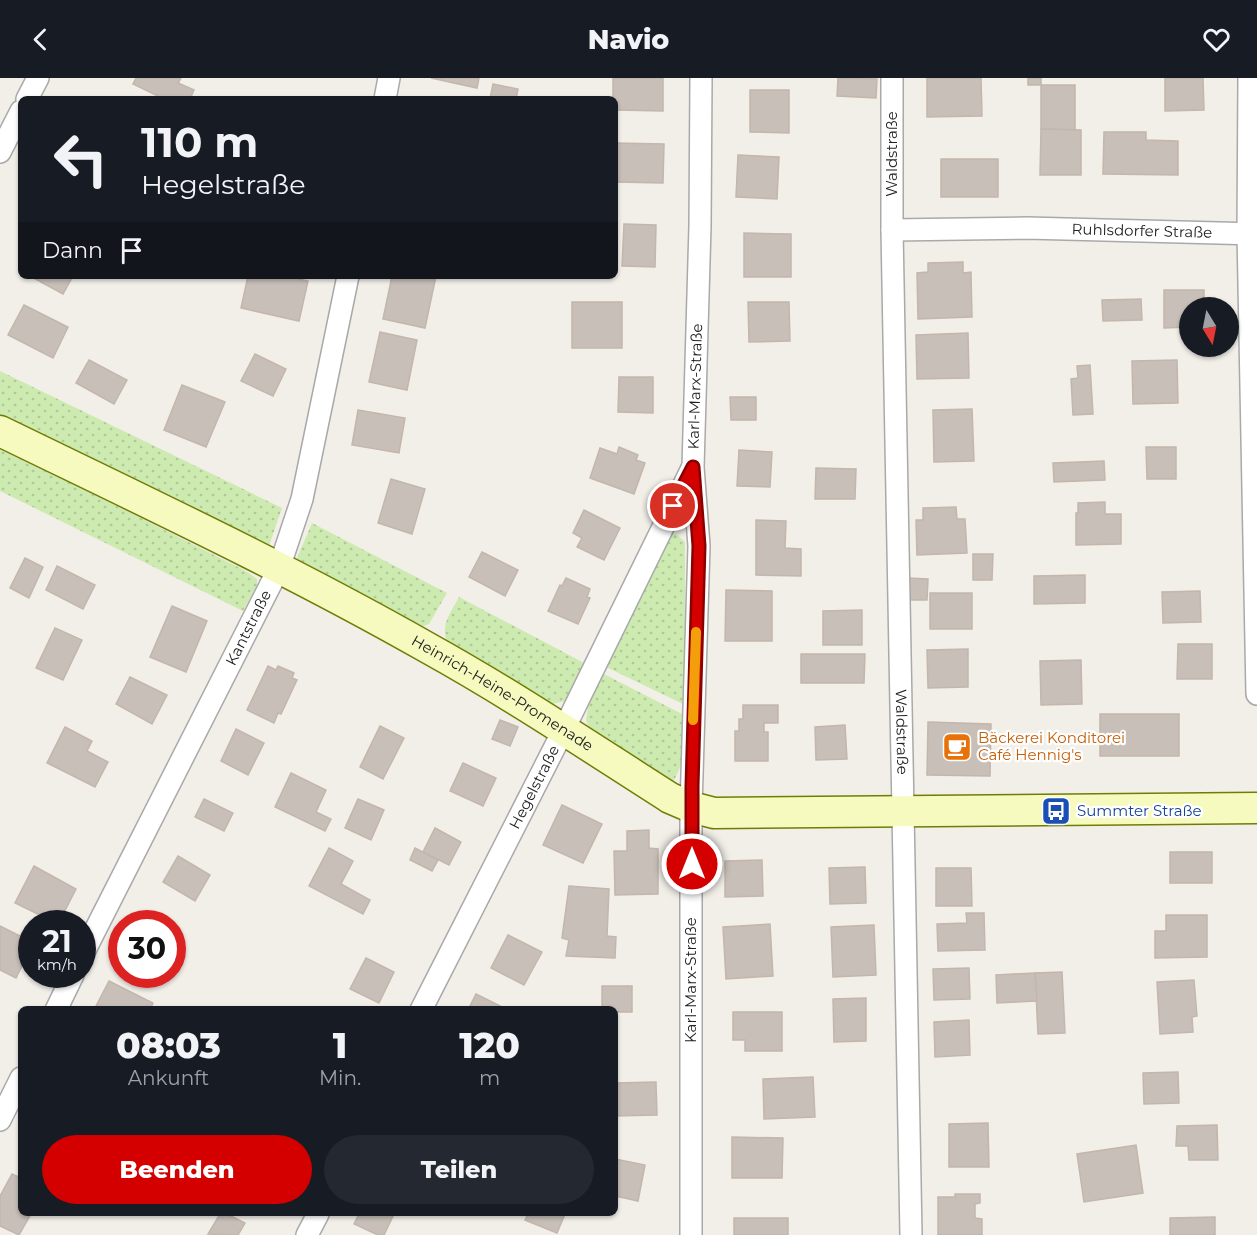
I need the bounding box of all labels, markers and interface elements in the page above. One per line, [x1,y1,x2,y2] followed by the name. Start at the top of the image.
[24,23,57,56] icon: back
[588,23,669,56] text: Navio
[1200,23,1233,56] icon: heart
[882,111,901,197] street label: Waldstraße
[141,116,258,168] text: 110 m
[42,120,120,198] icon: left
[141,168,305,201] text: Hegelstraße
[1071,219,1213,242] street label: Ruhlsdorfer Straße
[115,234,148,267] icon: arrive
[42,237,103,264] text: Dann
[1179,297,1239,357] north arrow
[1179,297,1239,357] map controls
[684,323,706,450] street label: Karl-Marx-Straße
[647,480,698,531] pin
[656,489,689,522] icon: arrive
[221,587,275,669] street label: Kantstraße
[408,631,597,755] street label: Heinrich-Heine-Promenade
[892,689,912,775] street label: Waldstraße
[978,728,1125,764] place label: Bäckerei Konditorei Café Hennig's
[941,731,973,763] cafe icon: Bäckerei Konditorei Café Hennig's
[505,742,563,832] street label: Hegelstraße
[1040,795,1072,827] bus stop icon: Summter Straße
[1077,801,1202,820] place label: Summter Straße
[660,832,724,896] position arrow
[108,910,186,988] speed limit sign: 30
[681,917,700,1043] street label: Karl-Marx-Straße
[42,923,72,960] text: 21
[37,955,77,974] text: km/h
[116,1023,221,1067] text: 08:03
[333,1023,347,1067] text: 1
[459,1023,520,1067] text: 120
[128,1066,209,1090] text: Ankunft
[319,1066,361,1090] text: Min.
[479,1066,500,1090] text: m
[42,1135,312,1204] button: Beenden
[324,1135,594,1204] button: Teilen

